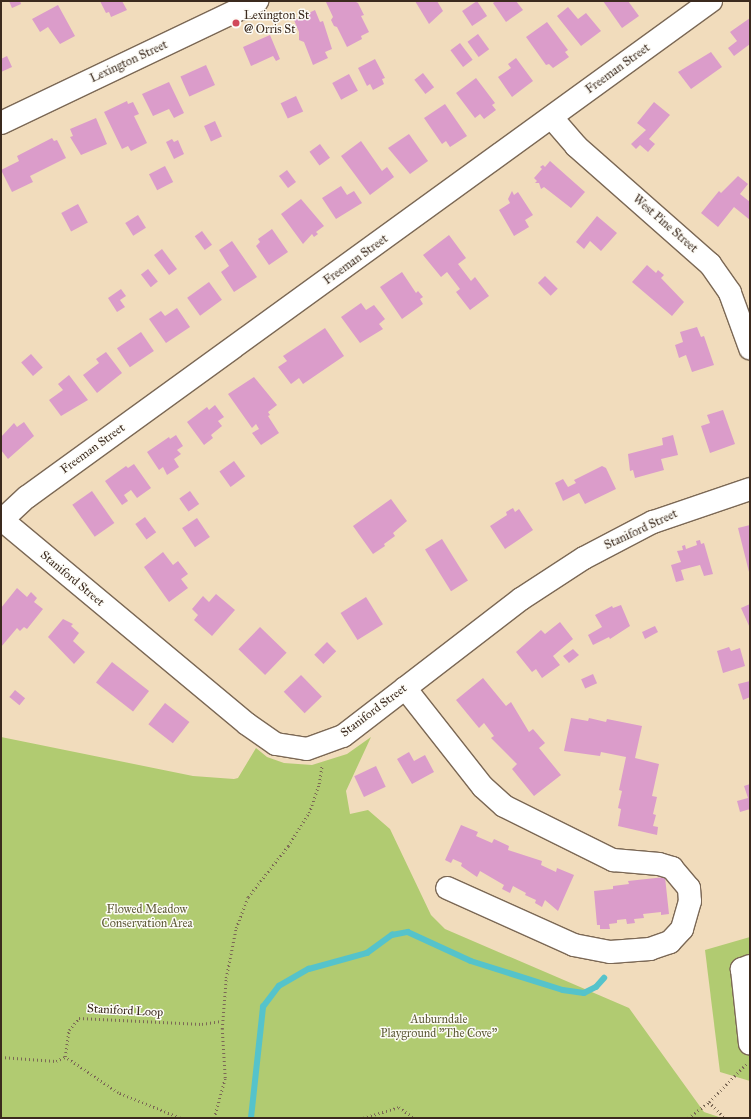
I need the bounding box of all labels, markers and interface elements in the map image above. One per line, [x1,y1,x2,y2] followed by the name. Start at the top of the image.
[244,9,309,37] place label: Lexington St @ Orris St
[231,18,241,28] marker: Lexington St @ Orris St
[88,38,170,86] street label: Lexington Street
[583,41,653,97] street label: Freeman Street
[630,192,700,256] street label: West Pine Street
[321,232,391,288] street label: Freeman Street
[58,421,128,477] street label: Freeman Street
[602,507,680,553] street label: Staniford Street
[37,548,107,610] street label: Staniford Street
[338,682,410,740] street label: Staniford Street
[102,903,192,931] park label: Flowed Meadow Conservation Area
[87,1002,163,1020] street label: Staniford Loop
[381,1013,497,1041] park label: Auburndale Playground "The Cove"

